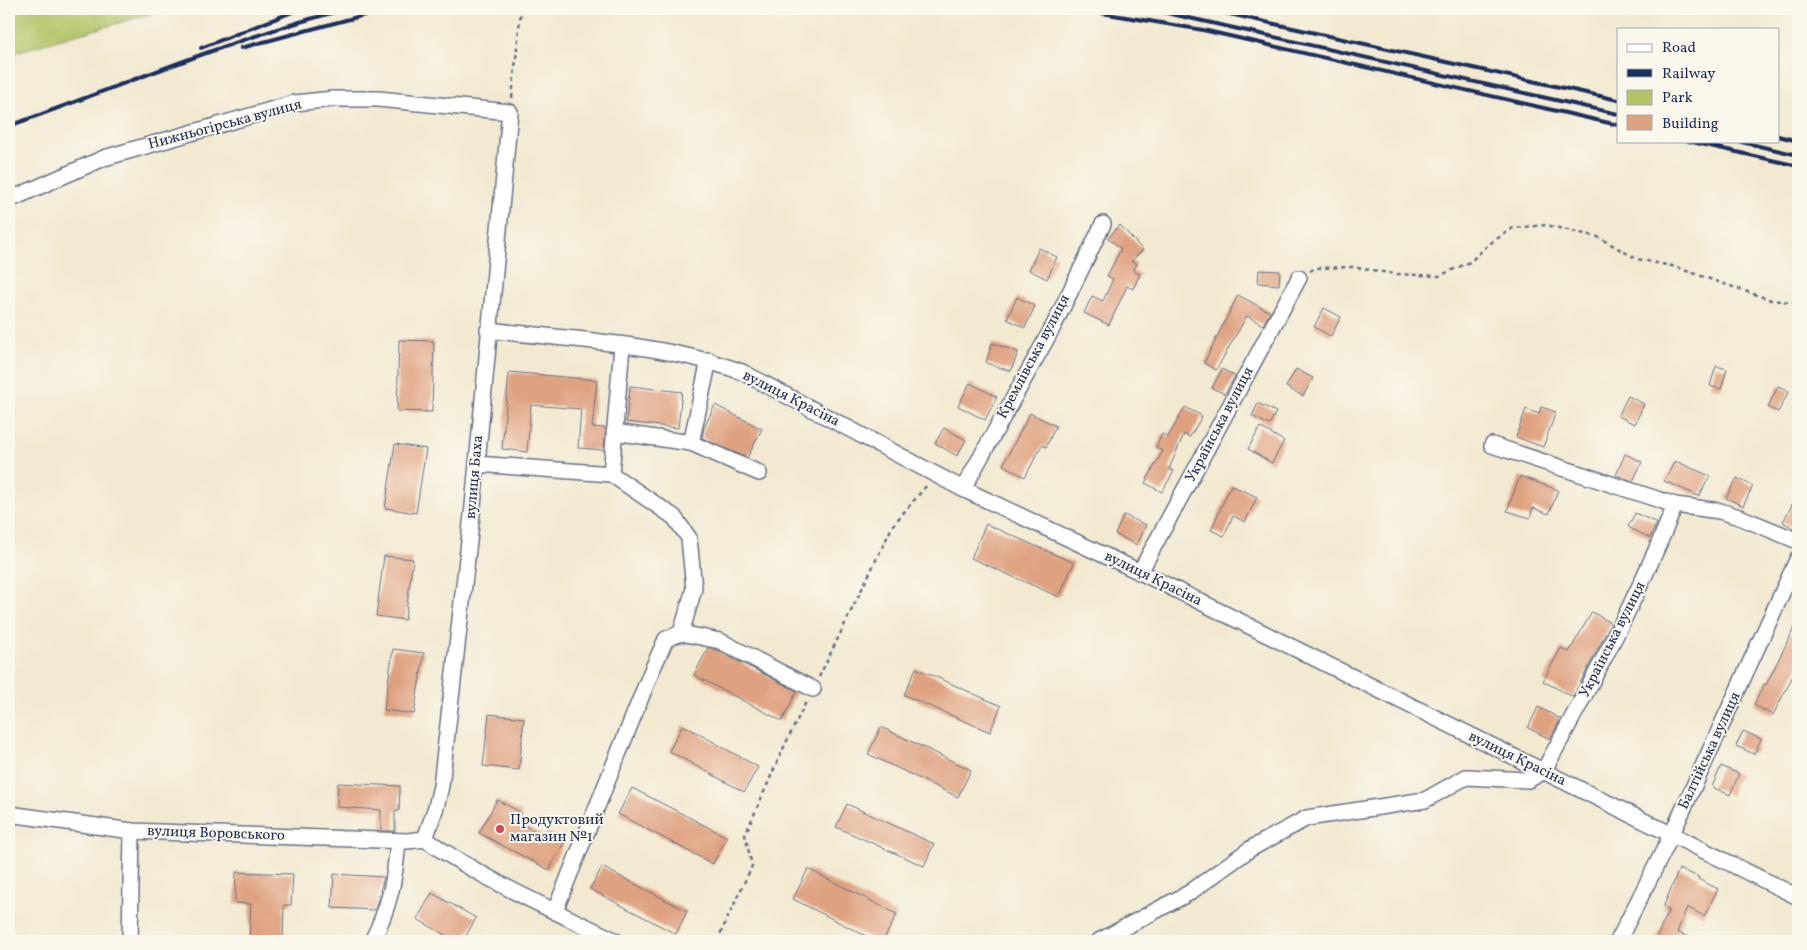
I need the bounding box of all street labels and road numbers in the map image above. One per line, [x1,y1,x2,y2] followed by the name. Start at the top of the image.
[146,94,304,156] street label: Нижньогірська вулиця
[992,291,1076,423] street label: Кремлівська вулиця
[1181,363,1259,486] street label: Українська вулиця
[739,366,843,432] street label: вулиця Красіна
[461,434,489,520] street label: вулиця Баха
[1101,546,1205,612] street label: вулиця Красіна
[1575,578,1651,702] street label: Українська вулиця
[1674,689,1747,813] street label: Балтійська вулиця
[1465,726,1569,792] street label: вулиця Красіна
[147,821,285,847] street label: вулиця Воровського

